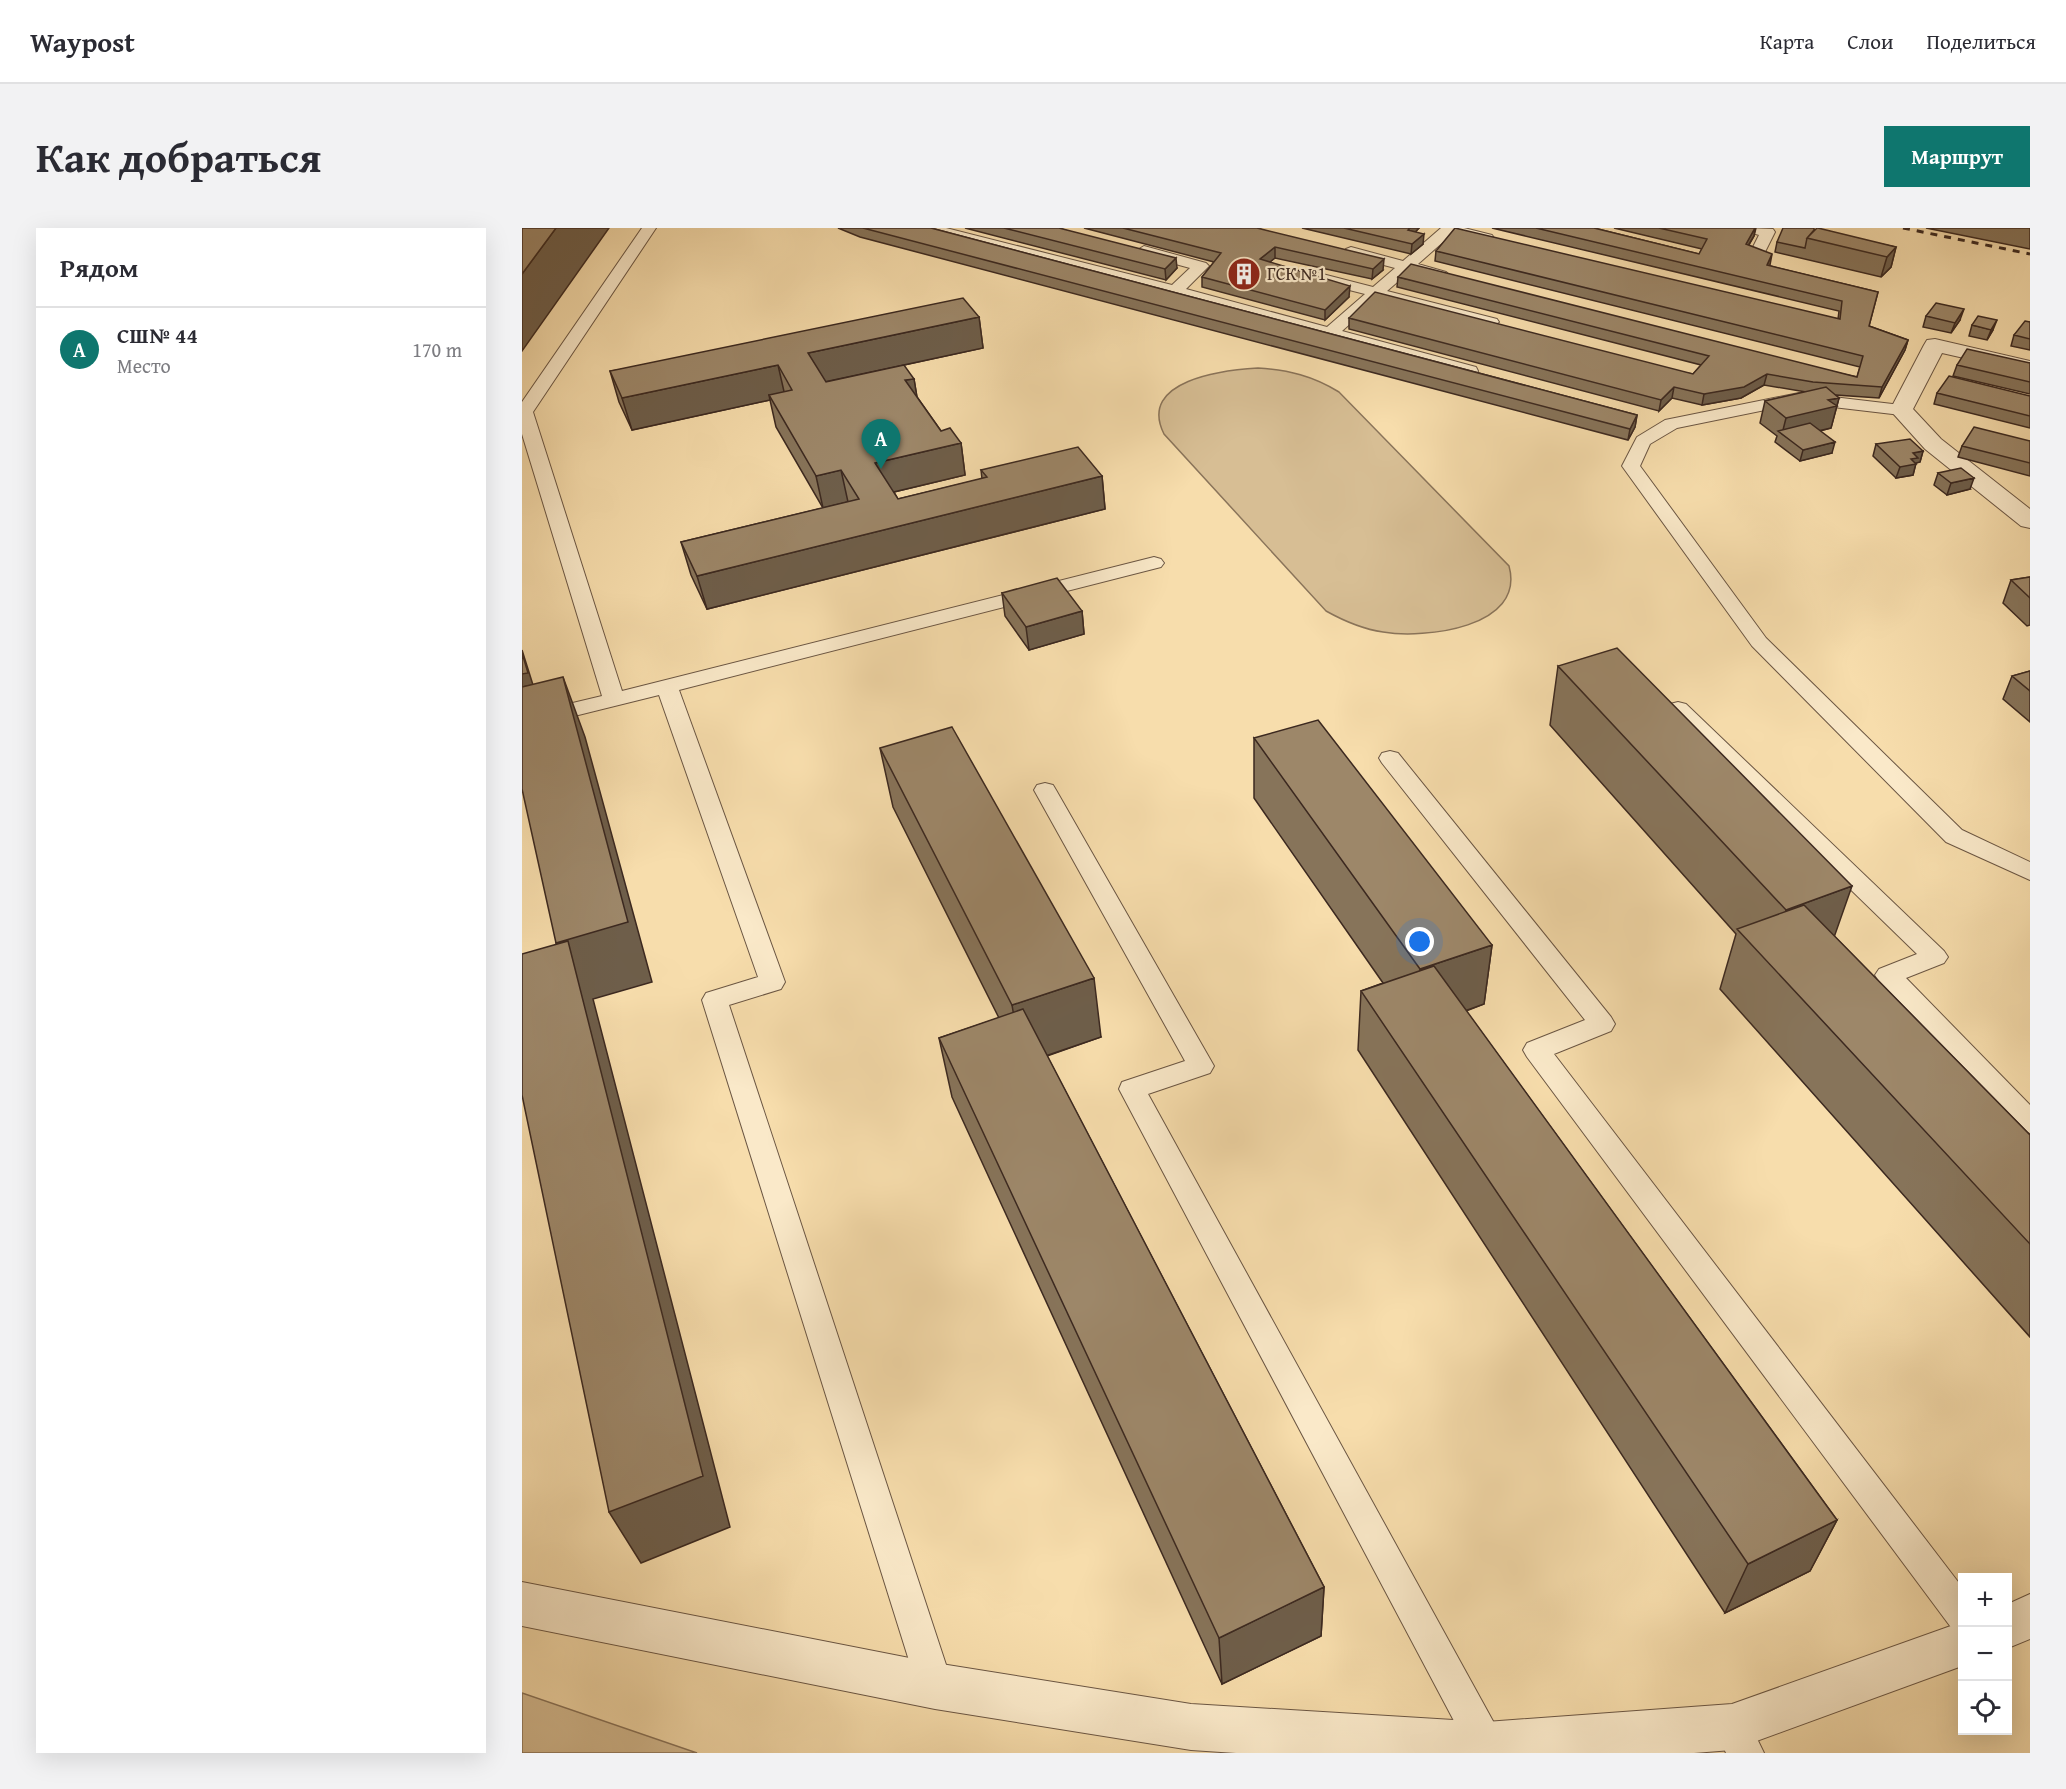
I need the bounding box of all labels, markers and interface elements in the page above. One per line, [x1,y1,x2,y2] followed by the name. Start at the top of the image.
[30,21,135,62] text: Waypost
[1760,26,1814,57] text: Карта
[1847,26,1893,57] text: Слои
[1926,26,2036,57] text: Поделиться
[36,126,321,187] text: Как добраться
[1884,126,2030,187] button: Маршрут
[60,248,138,287] text: Рядом
[1226,256,1262,292] building icon: ГСК №1
[1267,260,1326,287] place label: ГСК №1
[117,319,198,351] text: СШ№ 44
[73,335,86,364] text: A
[412,335,462,364] text: 170 m
[117,351,171,380] text: Место
[862,420,900,469] pin: A
[1405,927,1434,956] your location
[1958,1573,2012,1735] map controls
[1958,1573,2012,1627] button: +
[1958,1627,2012,1681] button: −
[1958,1681,2012,1735] button: locate

